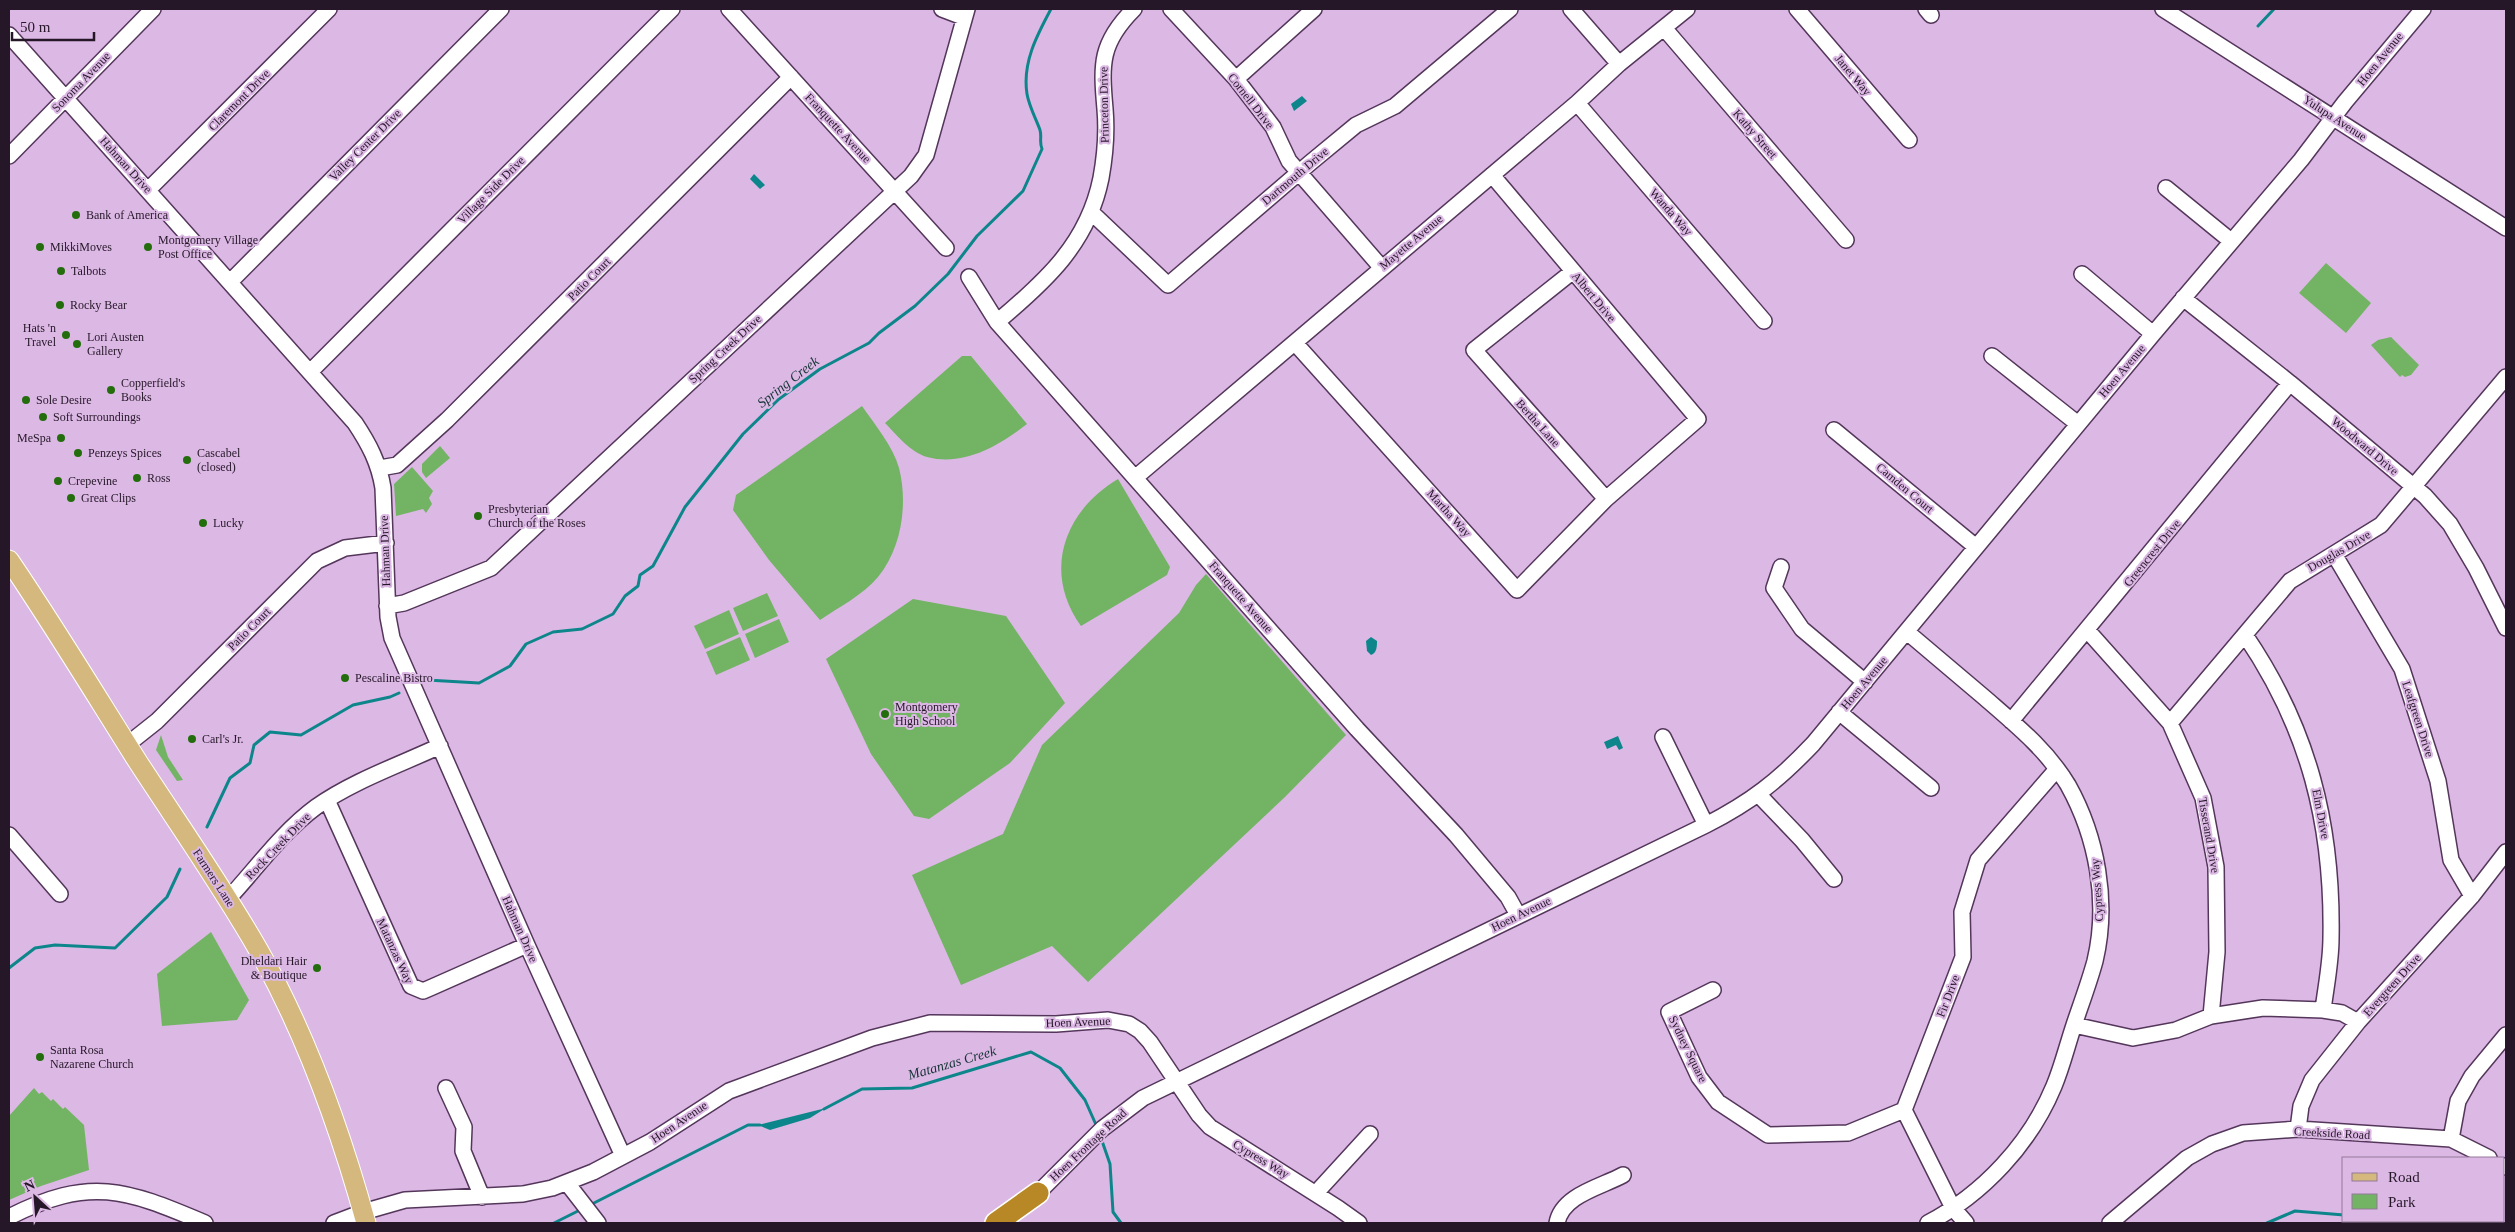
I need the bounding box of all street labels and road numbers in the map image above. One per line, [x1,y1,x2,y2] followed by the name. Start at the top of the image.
[2354,29,2406,89] street label: Hoen Avenue
[49,49,113,115] street label: Sonoma Avenue
[1832,52,1874,98] street label: Janet Way
[205,66,273,134] street label: Claremont Drive
[1096,67,1112,143] street label: Princeton Drive
[1225,71,1277,131] street label: Cornell Drive
[802,90,874,166] street label: Franquette Avenue
[2301,92,2369,144] street label: Yulupa Avenue
[326,106,404,184] street label: Valley Center Drive
[1730,107,1781,162] street label: Kathy Street
[97,134,155,196] street label: Hahman Drive
[1259,144,1331,208] street label: Dartmouth Drive
[454,153,528,227] street label: Village Side Drive
[1647,186,1695,238] street label: Wanda Way
[1377,212,1445,272] street label: Mayette Avenue
[565,254,614,303] street label: Patio Court
[1569,269,1619,325] street label: Albert Drive
[686,312,764,386] street label: Spring Creek Drive
[2096,342,2148,400] street label: Hoen Avenue
[1513,396,1563,450] street label: Bertha Lane
[2329,414,2401,478] street label: Woodward Drive
[1874,460,1937,516] street label: Camden Court
[1424,486,1474,540] street label: Martha Way
[377,515,393,587] street label: Hahman Drive
[2121,517,2183,589] street label: Greencrest Drive
[2305,527,2373,575] street label: Douglas Drive
[1206,558,1276,636] street label: Franquette Avenue
[225,604,274,653] street label: Patio Court
[1838,654,1890,712] street label: Hoen Avenue
[2399,679,2437,759] street label: Leafgreen Drive
[2309,788,2333,840] street label: Elm Drive
[2195,796,2223,874] street label: Tisserand Drive
[243,810,313,882] street label: Rock Creek Drive
[190,846,238,910] street label: Farmers Lane
[2088,858,2106,922] street label: Cypress Way
[499,894,541,964] street label: Hahman Drive
[1489,894,1553,934] street label: Hoen Avenue
[374,916,416,986] street label: Matanzas Way
[2360,951,2424,1019] street label: Evergreen Drive
[1934,973,1962,1019] street label: Fir Drive
[1666,1013,1710,1085] street label: Sydney Square
[1045,1014,1111,1030] street label: Hoen Avenue
[648,1098,710,1146] street label: Hoen Avenue
[1047,1106,1129,1184] street label: Hoen Frontage Road
[2294,1124,2370,1142] street label: Creekside Road
[1230,1137,1292,1181] street label: Cypress Way

